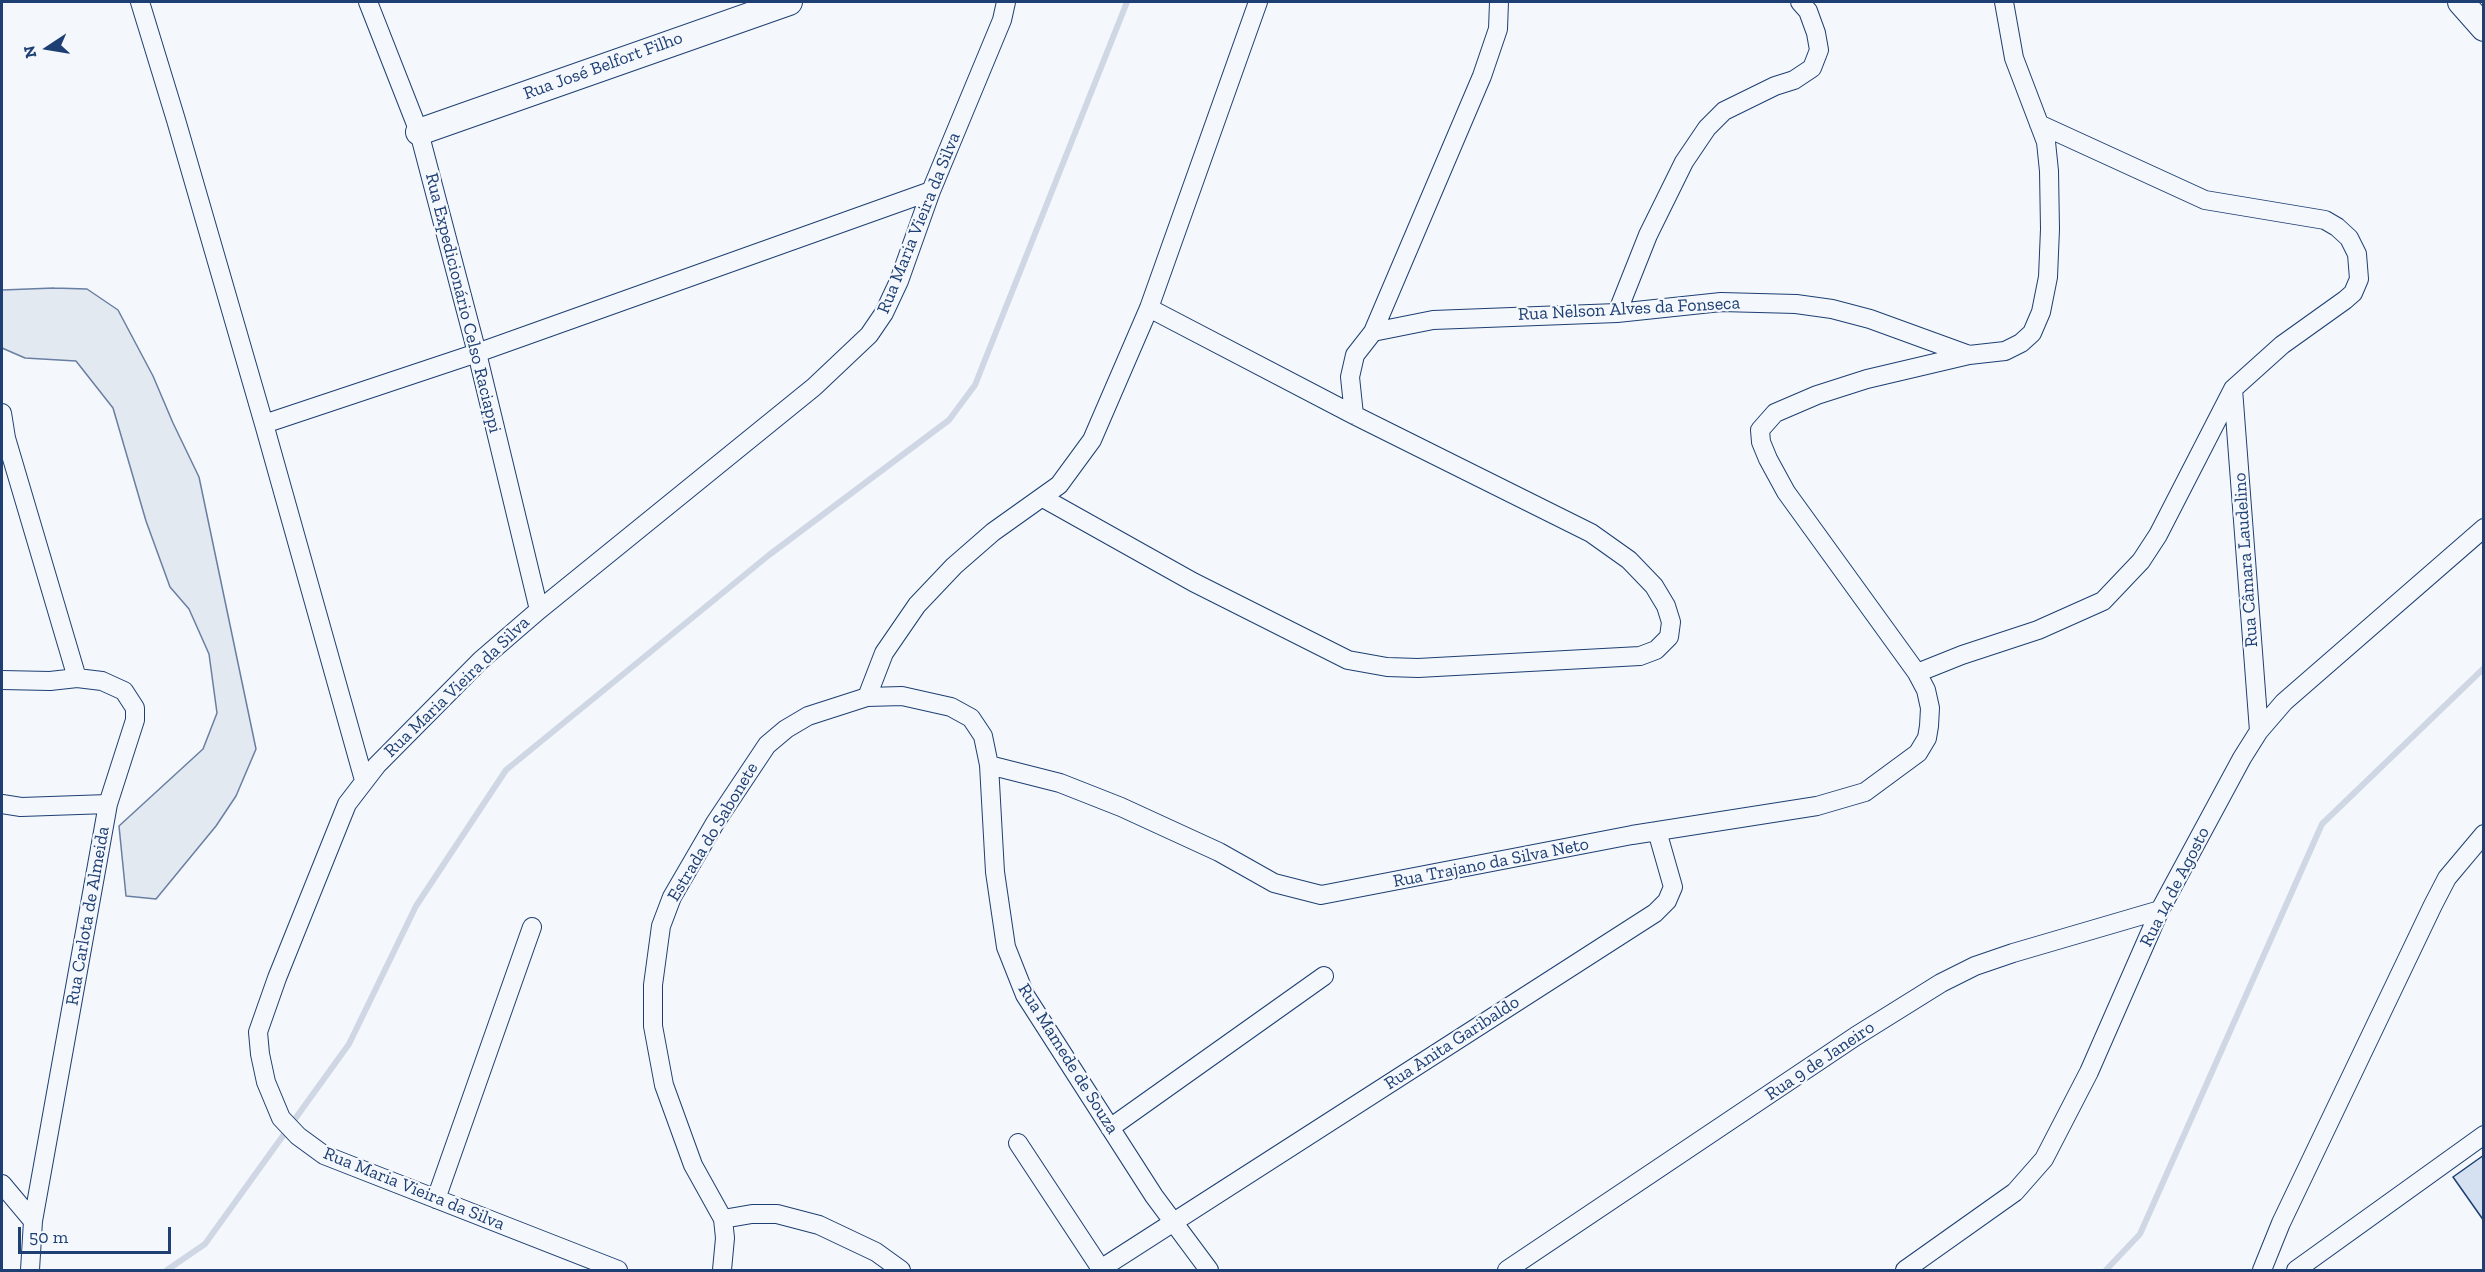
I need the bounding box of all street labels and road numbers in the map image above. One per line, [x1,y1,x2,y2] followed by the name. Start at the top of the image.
[520,27,686,105] street label: Rua José Belfort Filho
[873,129,965,317] street label: Rua Maria Vieira da Silva
[420,171,506,435] street label: Rua Expedicionário Celso Raciappi
[1517,292,1741,326] street label: Rua Nelson Alves da Fonseca
[2229,472,2263,648] street label: Rua Câmara Laudelino
[380,612,534,762] street label: Rua Maria Vieira da Silva
[663,759,763,905] street label: Estrada do Sabonete
[2136,824,2214,950] street label: Rua 14 de Agosto
[62,825,114,1007] street label: Rua Carlota de Almeida
[1391,833,1591,893] street label: Rua Trajano da Silva Neto
[1013,980,1123,1138] street label: Rua Mamede de Souza
[1381,991,1523,1095] street label: Rua Anita Garibaldo
[1761,1017,1879,1105] street label: Rua 9 de Janeiro
[320,1143,508,1235] street label: Rua Maria Vieira da Silva

